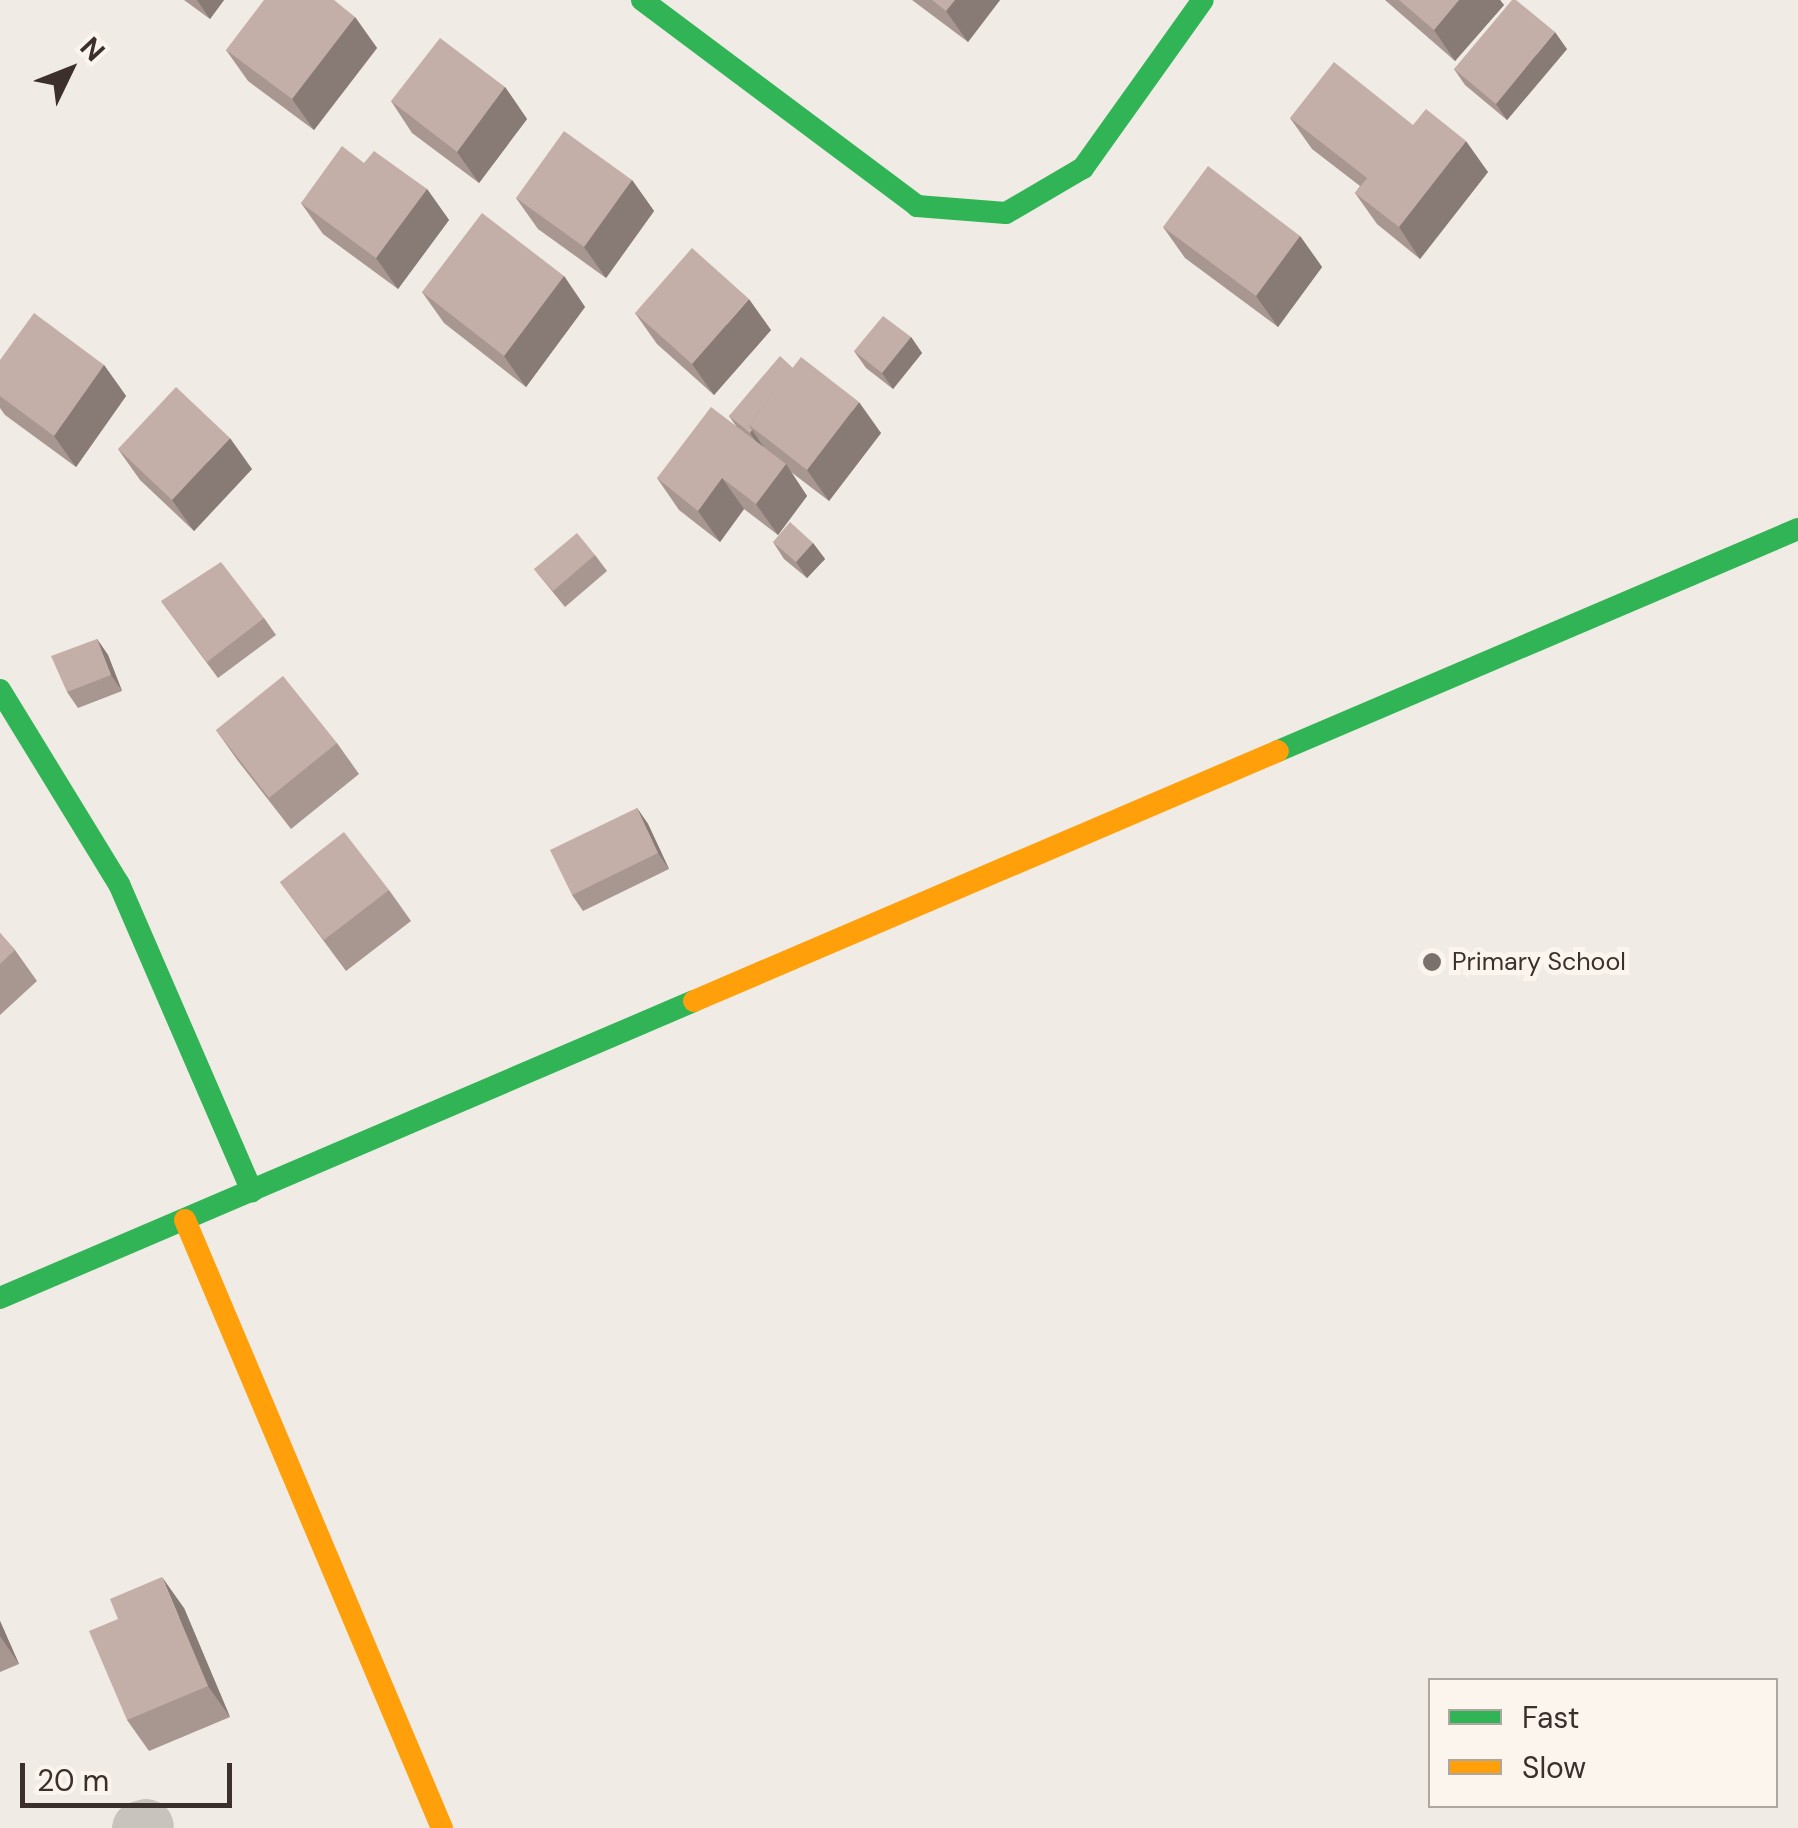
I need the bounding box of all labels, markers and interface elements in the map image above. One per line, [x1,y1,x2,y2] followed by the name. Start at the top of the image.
[20,20,120,120] north arrow
[72,29,113,69] text: N
[1452,947,1626,977] place label: Primary School
[1421,951,1443,973] marker: Primary School
[1428,1678,1778,1808] legend
[1522,1698,1580,1737] text: Fast
[25,1743,238,1805] scale bar
[1522,1748,1586,1787] text: Slow
[37,1761,109,1800] text: 20 m

